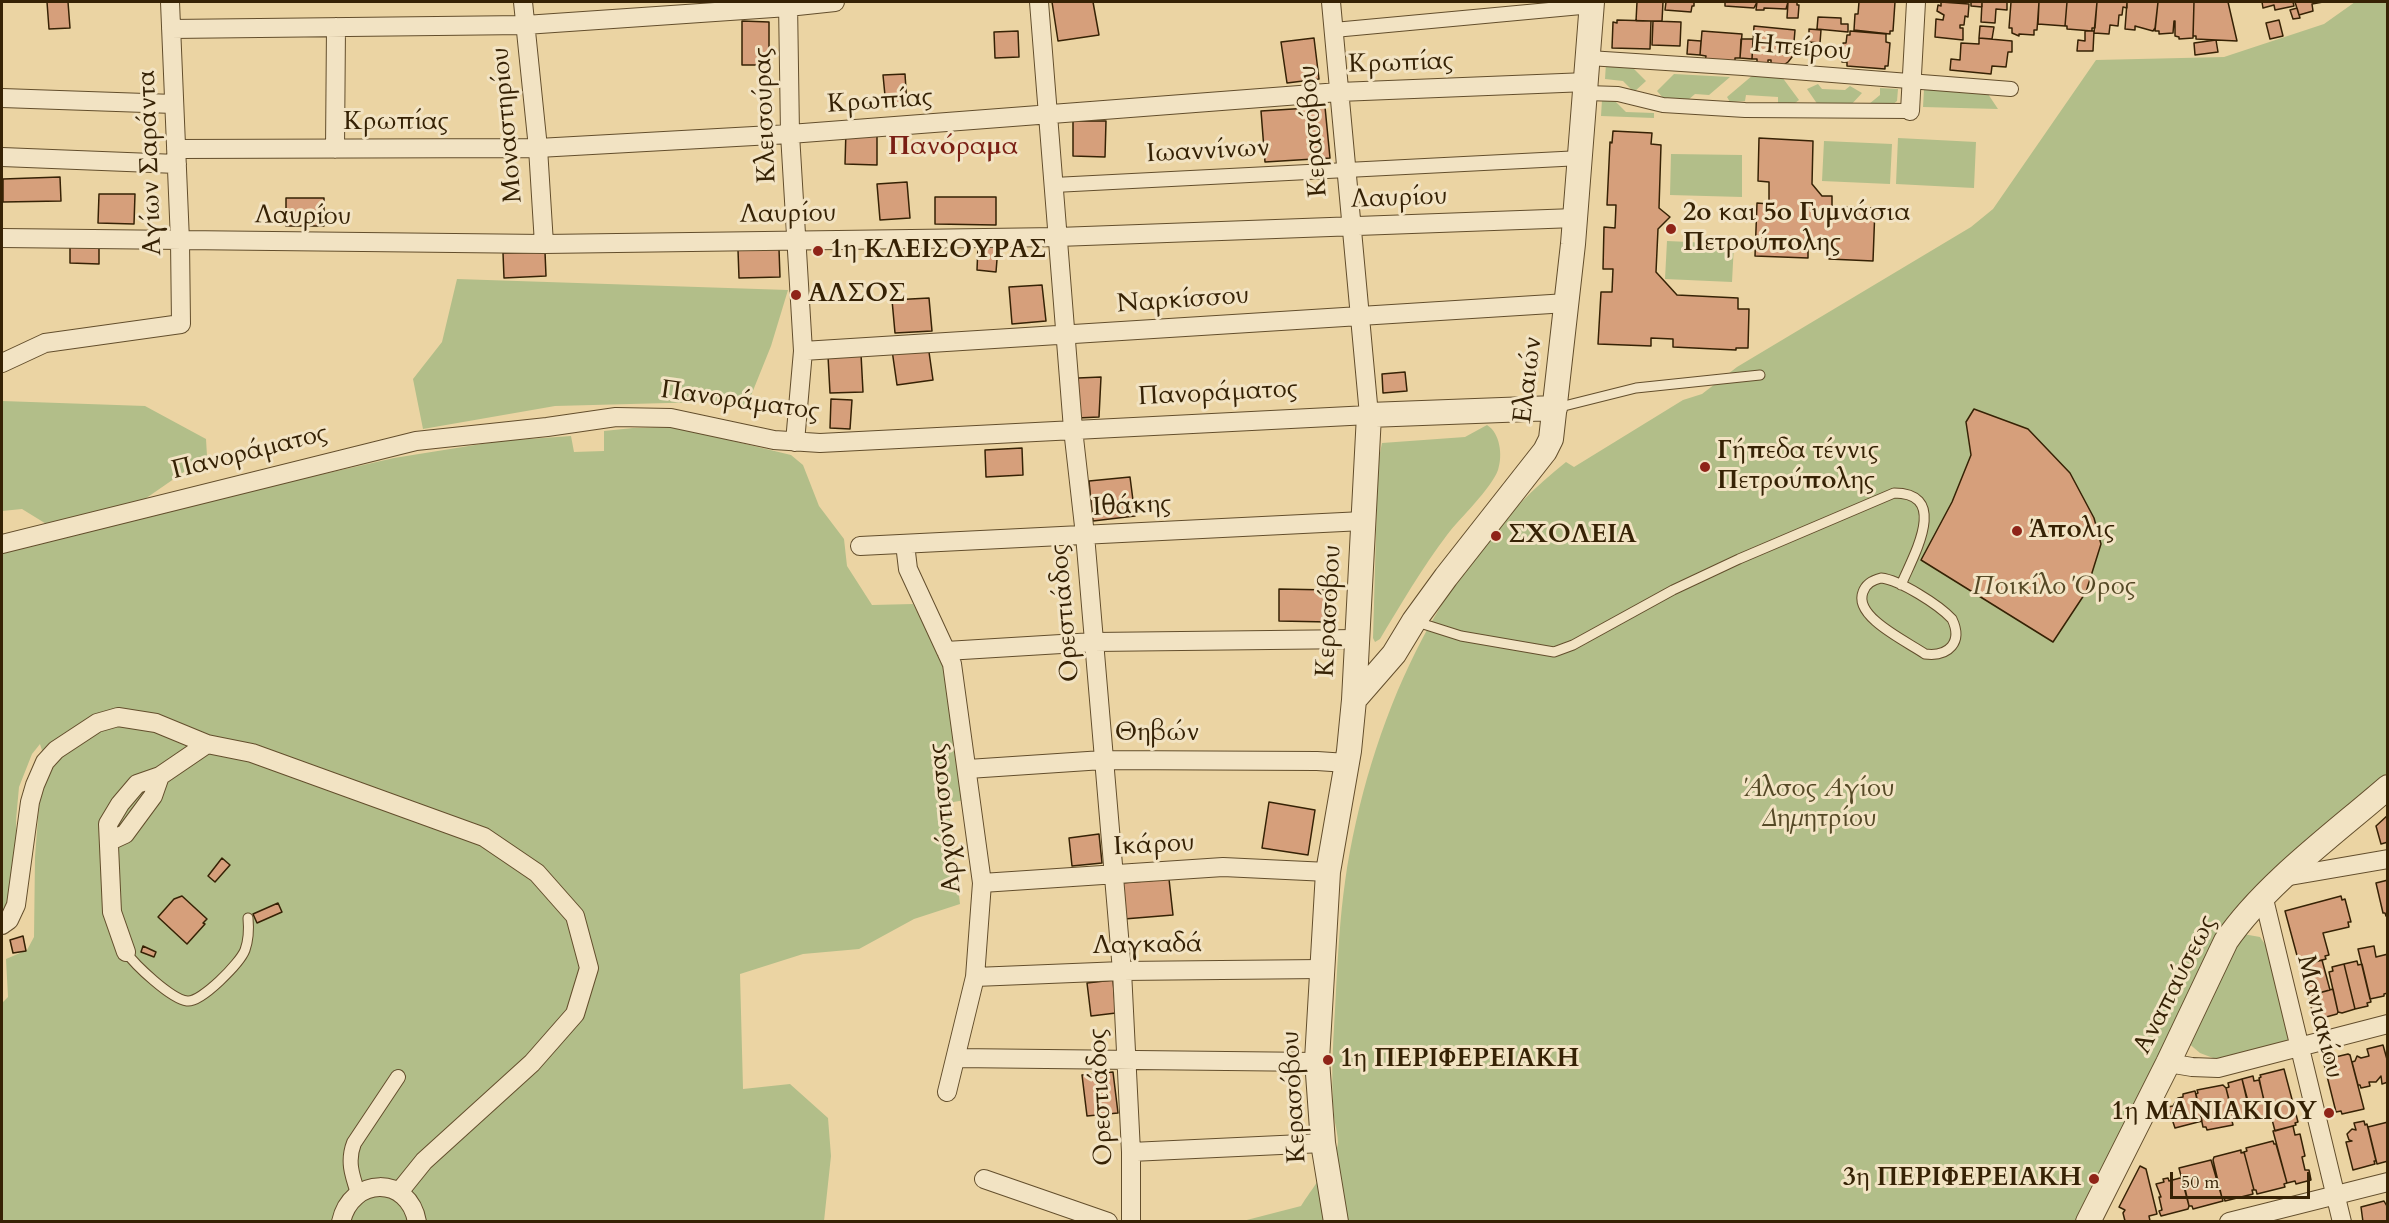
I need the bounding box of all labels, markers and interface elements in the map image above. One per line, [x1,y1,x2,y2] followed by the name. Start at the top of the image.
[1751,29,1853,69] street label: Ηπείρου
[486,46,530,204] street label: Μοναστηρίου
[748,47,784,183] street label: Κλεισούρας
[1348,47,1454,81] street label: Κρωπίας
[1293,64,1335,198] street label: Κερασόβου
[132,70,170,256] street label: Αγίων Σαράντα
[826,83,934,121] street label: Κρωπίας
[343,107,449,139] street label: Κρωπίας
[888,132,1018,164] district label: Πανόραμα
[1146,133,1270,171] street label: Ιωαννίνων
[1350,182,1448,216] street label: Λαυρίου
[1683,198,1910,260] place label: 2ο και 5ο Γυμνάσια Πετρούπολης
[739,199,837,231] street label: Λαυρίου
[254,201,352,233] street label: Λαυρίου
[1664,222,1678,236] marker: 2ο και 5ο Γυμνάσια Πετρούπολης
[830,235,1047,267] place label: 1η ΚΛΕΙΣΟΥΡΑΣ
[811,244,825,258] marker: 1η ΚΛΕΙΣΟΥΡΑΣ
[808,279,906,311] place label: ΑΛΣΟΣ
[1116,281,1250,321] street label: Ναρκίσσου
[789,288,803,302] marker: ΑΛΣΟΣ
[1508,335,1550,425] street label: Ελαιών
[1137,374,1299,414] street label: Πανοράματος
[659,375,821,429] street label: Πανοράματος
[169,419,331,487] street label: Πανοράματος
[1717,436,1879,497] place label: Γήπεδα τέννις Πετρούπολης
[1698,460,1712,474] marker: Γήπεδα τέννις Πετρούπολης
[1092,489,1172,525] street label: Ιθάκης
[2029,515,2115,547] place label: Άπολις
[1508,520,1637,552] place label: ΣΧΟΛΕΙΑ
[2010,524,2024,538] marker: Άπολις
[1489,529,1503,543] marker: ΣΧΟΛΕΙΑ
[1044,543,1088,683] street label: Ορεστιάδος
[1311,544,1349,678] street label: Κερασόβου
[1972,572,2136,604] park label: Ποικίλο Όρος
[1115,718,1199,750] street label: Θηβών
[923,741,969,895] street label: Αρχόντισσας
[1743,774,1895,836] park label: Άλσος Αγίου Δημητρίου
[1113,828,1195,864] street label: Ικάρου
[2128,910,2224,1060] street label: Αναπαύσεως
[1092,929,1204,963] street label: Λαγκαδά
[2289,952,2349,1082] street label: Μανιακίου
[1083,1027,1121,1167] street label: Ορεστιάδος
[1276,1030,1314,1164] street label: Κερασόβου
[1340,1044,1579,1076] place label: 1η ΠΕΡΙΦΕΡΕΙΑΚΗ
[1321,1053,1335,1067] marker: 1η ΠΕΡΙΦΕΡΕΙΑΚΗ
[2111,1097,2317,1129] place label: 1η ΜΑΝΙΑΚΙΟΥ
[2322,1106,2336,1120] marker: 1η ΜΑΝΙΑΚΙΟΥ
[2173,1160,2312,1198] scale bar
[1843,1163,2082,1195] place label: 3η ΠΕΡΙΦΕΡΕΙΑΚΗ
[2181,1170,2220,1195] text: 50 m
[2087,1172,2101,1186] marker: 3η ΠΕΡΙΦΕΡΕΙΑΚΗ

